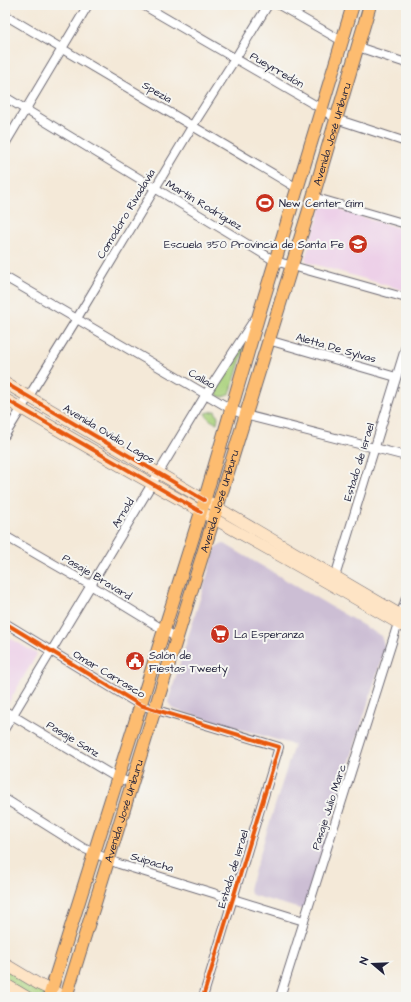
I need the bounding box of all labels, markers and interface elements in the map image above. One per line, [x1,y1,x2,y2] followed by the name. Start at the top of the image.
[247,49,307,93] street label: Pueyrredón
[139,78,175,107] street label: Spezia
[309,80,354,187] street label: Avenida José Uriburu
[93,166,159,262] street label: Comodoro Rivadavia
[162,176,246,235] street label: Martín Rodríguez
[254,192,276,214] sports icon: New Center Gim
[279,196,364,211] place label: New Center Gim
[347,233,369,255] school or university icon: Escuela 350 Provincia de Santa Fe
[164,237,344,252] place label: Escuela 350 Provincia de Santa Fe
[294,329,378,368] street label: Aletta De Sylvas
[186,365,219,393] street label: Callao
[60,401,158,469] street label: Avenida Ovidio Lagos
[340,421,378,503] street label: Estado de Israel
[196,447,242,554] street label: Avenida José Uriburu
[108,495,138,531] street label: Arnold
[59,550,135,604] street label: Pasaje Bravard
[209,623,231,645] supermarket icon: La Esperanza
[234,627,304,642] place label: La Esperanza
[70,647,149,702] street label: Omar Carrasco
[149,648,228,677] place label: Salón de Fiestas Tweety
[124,650,146,672] public building icon: Salón de Fiestas Tweety
[44,717,103,761] street label: Pasaje Sanz
[101,757,147,864] street label: Avenida José Uriburu
[308,762,350,852] street label: Pasaje Julio Marc
[214,828,252,910] street label: Estado de Israel
[129,848,176,876] street label: Suipacha
[353,944,393,984] north arrow
[356,955,372,967] text: N

